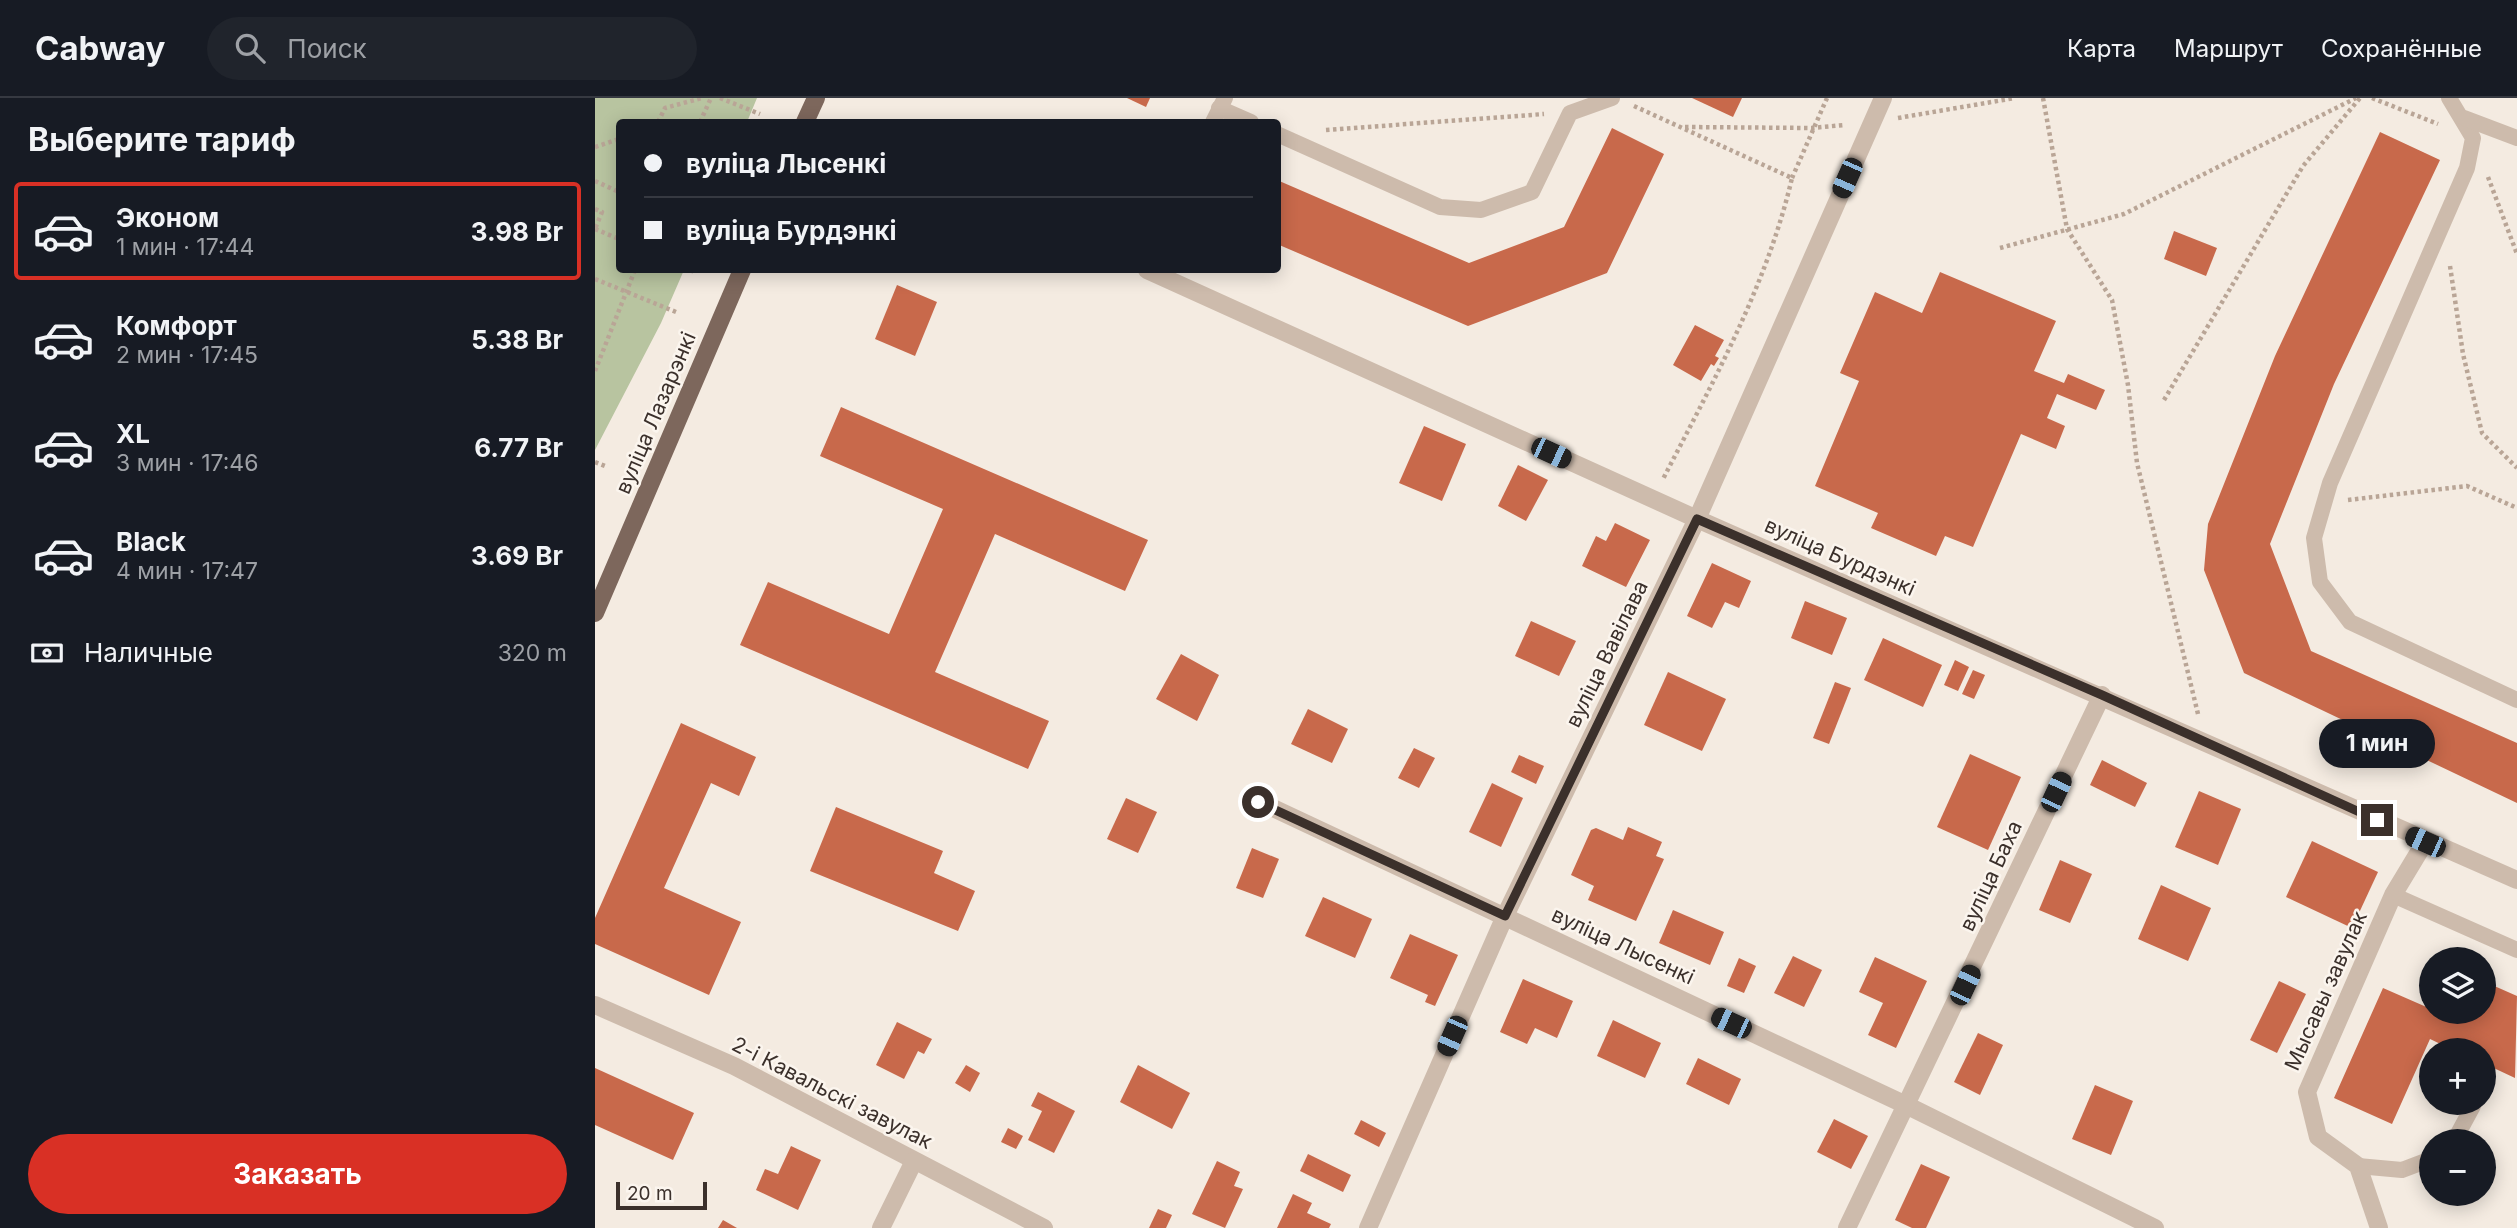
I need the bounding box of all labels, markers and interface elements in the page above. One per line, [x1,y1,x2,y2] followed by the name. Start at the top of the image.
[207,17,697,80] search box
[35,28,165,68] text: Cabway
[231,29,269,67] icon: search
[287,33,367,64] text: Поиск
[2067,34,2136,63] text: Карта
[2174,34,2283,63] text: Маршрут
[2321,34,2482,63] text: Сохранённые
[28,120,296,159] text: Выберите тариф
[686,148,886,179] text: вуліца Лысенкі
[1829,155,1866,201] car
[32,200,95,263] icon: car
[116,202,219,233] text: Эконом
[686,215,896,246] text: вуліца Бурдэнкі
[471,216,563,247] text: 3.98 Br
[116,233,254,261] text: 1 мин · 17:44
[32,308,95,371] icon: car
[116,310,237,341] text: Комфорт
[471,324,563,355] text: 5.38 Br
[610,328,701,497] street label: вуліца Лазарэнкі
[116,341,258,369] text: 2 мин · 17:45
[32,416,95,479] icon: car
[116,418,150,449] text: XL
[474,432,563,463] text: 6.77 Br
[1528,435,1575,471] car
[116,449,259,477] text: 3 мин · 17:46
[1761,512,1919,601] street label: вуліца Бурдэнкі
[32,524,95,587] icon: car
[116,526,186,557] text: Black
[471,540,563,571] text: 3.69 Br
[116,557,258,585] text: 4 мин · 17:47
[1560,576,1653,731] street label: вуліца Вавілава
[28,634,66,672] icon: cash
[84,637,213,668] text: Наличные
[498,639,567,667] text: 320 m
[2319,718,2435,768] callout: 1 мин
[2346,729,2408,757] text: 1 мин
[2038,769,2075,815] car
[1242,786,1274,818] route start
[2361,804,2393,836] route end
[1954,817,2027,935] street label: вуліца Баха
[2402,824,2449,860] car
[1548,902,1698,990] street label: вуліца Лысенкі
[2279,907,2372,1074] street label: Мысавы завулак
[2419,947,2496,1206] map controls
[2419,947,2496,1024] button: layers
[1947,962,1984,1008] car
[1708,1005,1755,1041] car
[1434,1013,1471,1059] car
[728,1031,937,1154] street label: 2-і Кавальскі завулак
[2419,1038,2496,1115] button: +
[2419,1129,2496,1206] button: −
[28,1134,567,1214] button: Заказать
[616,1179,707,1211] scale bar
[627,1182,673,1205] text: 20 m

